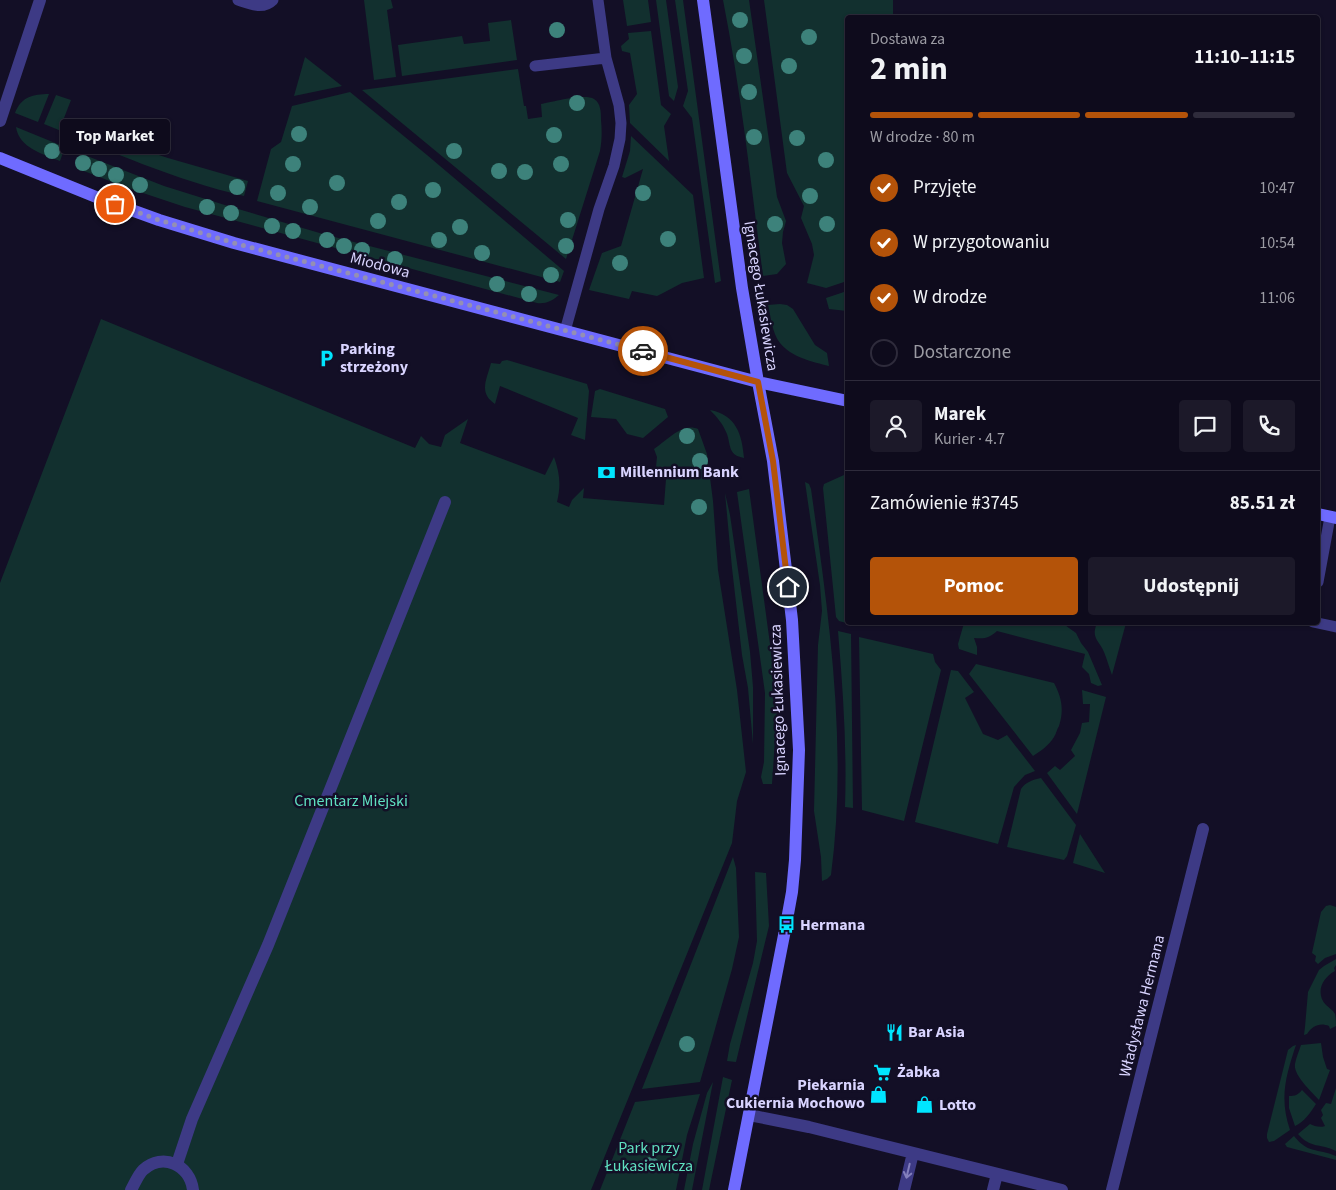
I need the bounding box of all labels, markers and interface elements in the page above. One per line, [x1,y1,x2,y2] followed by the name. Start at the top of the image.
[870,28,945,50] text: Dostawa za
[1194,44,1295,71] text: 11:10–11:15
[870,46,948,92] text: 2 min
[60,119,170,154] callout: Top Market
[76,125,154,147] text: Top Market
[870,126,975,148] text: W drodze · 80 m
[870,174,898,202] icon: check
[913,174,976,201] text: Przyjęte
[1259,177,1295,199] text: 10:47
[94,183,136,225] pin
[101,190,129,218] icon: bag
[738,219,784,373] street label: Ignacego Łukasiewicza
[870,229,898,257] icon: check
[913,229,1050,256] text: W przygotowaniu
[1259,232,1295,254] text: 10:54
[348,246,412,284] street label: Miodowa
[870,284,898,312] icon: check
[913,284,987,311] text: W drodze
[1259,287,1295,309] text: 11:06
[618,326,668,376] courier
[629,337,657,365] icon: car
[340,338,409,378] place label: Parking strzeżony
[913,339,1011,366] text: Dostarczone
[316,348,336,368] parking icon: Parking strzeżony
[870,400,922,452] button: person
[1179,400,1231,452] button: chat
[1243,400,1295,452] button: phone
[934,401,986,428] text: Marek
[934,428,1005,450] text: Kurier · 4.7
[620,461,739,483] place label: Millennium Bank
[596,462,616,482] bank icon: Millennium Bank
[870,490,1019,517] text: Zamówienie #3745
[1230,490,1295,517] text: 85.51 zł
[870,557,1078,615] button: Pomoc
[1088,557,1295,615] button: Udostępnij
[767,566,809,608] pin
[774,573,802,601] icon: home
[764,624,792,776] street label: Ignacego Łukasiewicza
[294,790,408,812] park label: Cmentarz Miejski
[800,914,865,936] place label: Hermana
[776,915,796,935] bus stop icon: Hermana
[1114,933,1170,1079] street label: Władysława Hermana
[908,1021,965,1043] place label: Bar Asia
[884,1022,904,1042] restaurant icon: Bar Asia
[897,1061,940,1083] place label: Żabka
[873,1062,893,1082] supermarket icon: Żabka
[726,1074,865,1114] place label: Piekarnia Cukiernia Mochowo
[869,1084,889,1104] shop icon: Piekarnia Cukiernia Mochowo
[939,1094,976,1116] place label: Lotto
[915,1095,935,1115] shop icon: Lotto
[604,1137,693,1177] park label: Park przy Łukasiewicza
[903,1163,912,1179] one-way arrow

